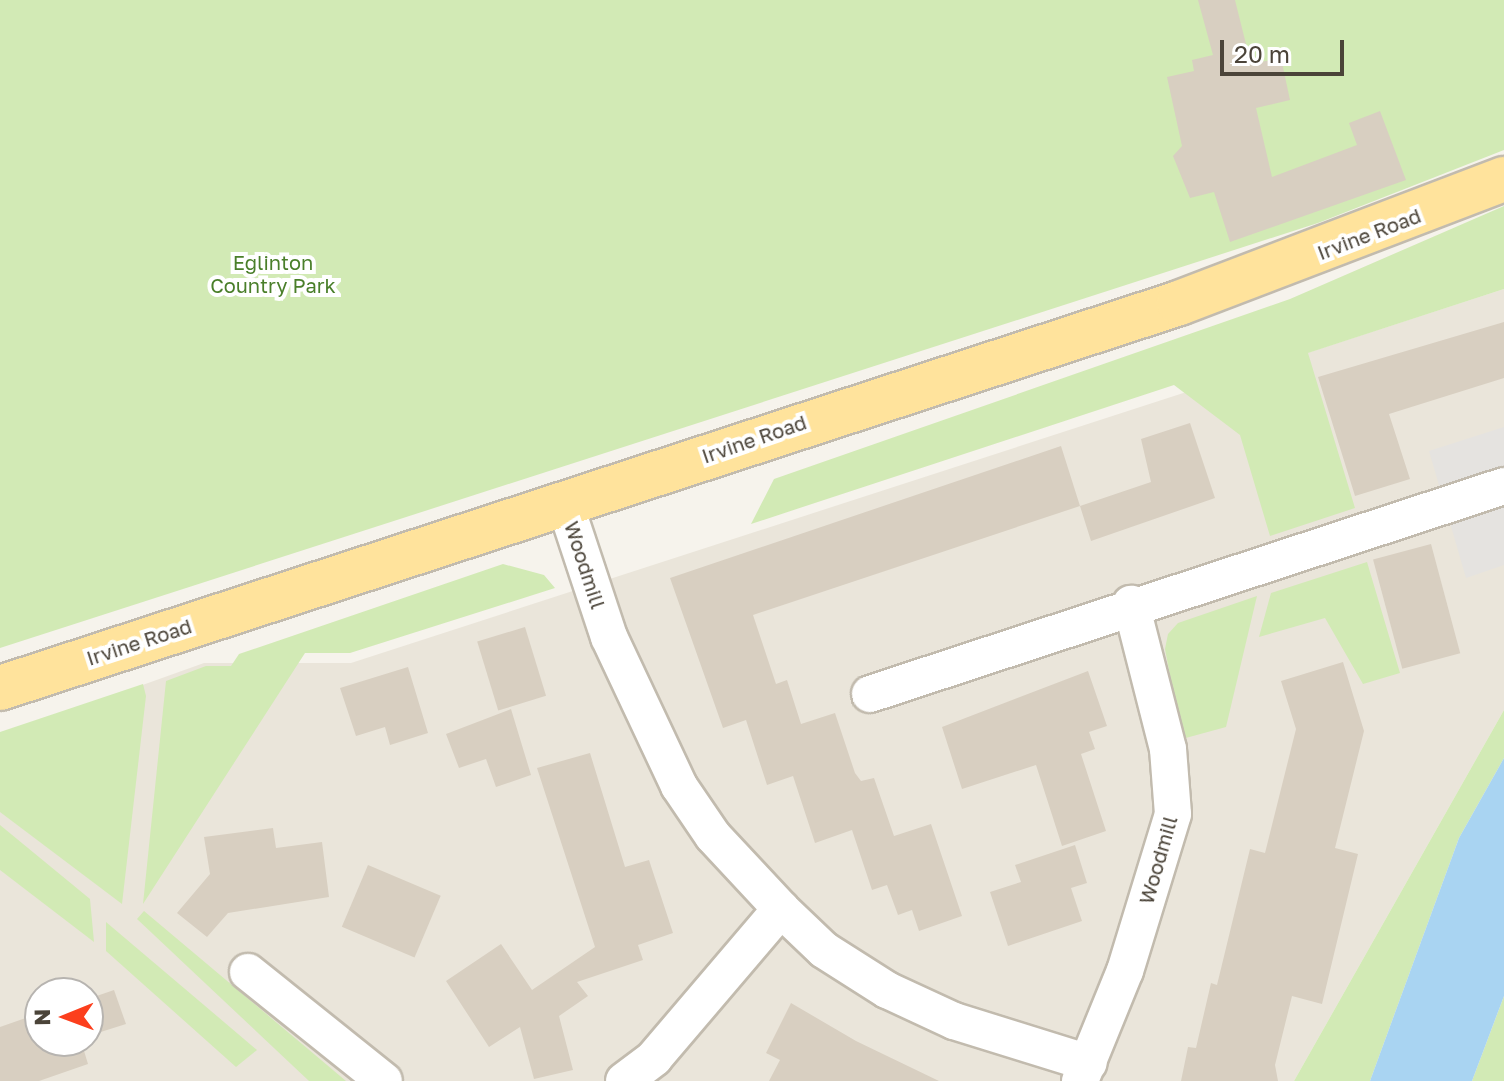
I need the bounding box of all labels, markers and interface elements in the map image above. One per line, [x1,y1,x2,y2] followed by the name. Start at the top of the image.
[1224,24,1348,74] scale bar
[1234,39,1290,68] text: 20 m
[1314,203,1424,265] street label: Irvine Road
[210,250,336,297] park label: Eglinton Country Park
[698,410,810,468] street label: Irvine Road
[560,518,610,612] street label: Woodmill
[83,614,195,670] street label: Irvine Road
[1134,813,1182,907] street label: Woodmill
[24,977,104,1057] north arrow
[28,1009,55,1026] text: N

